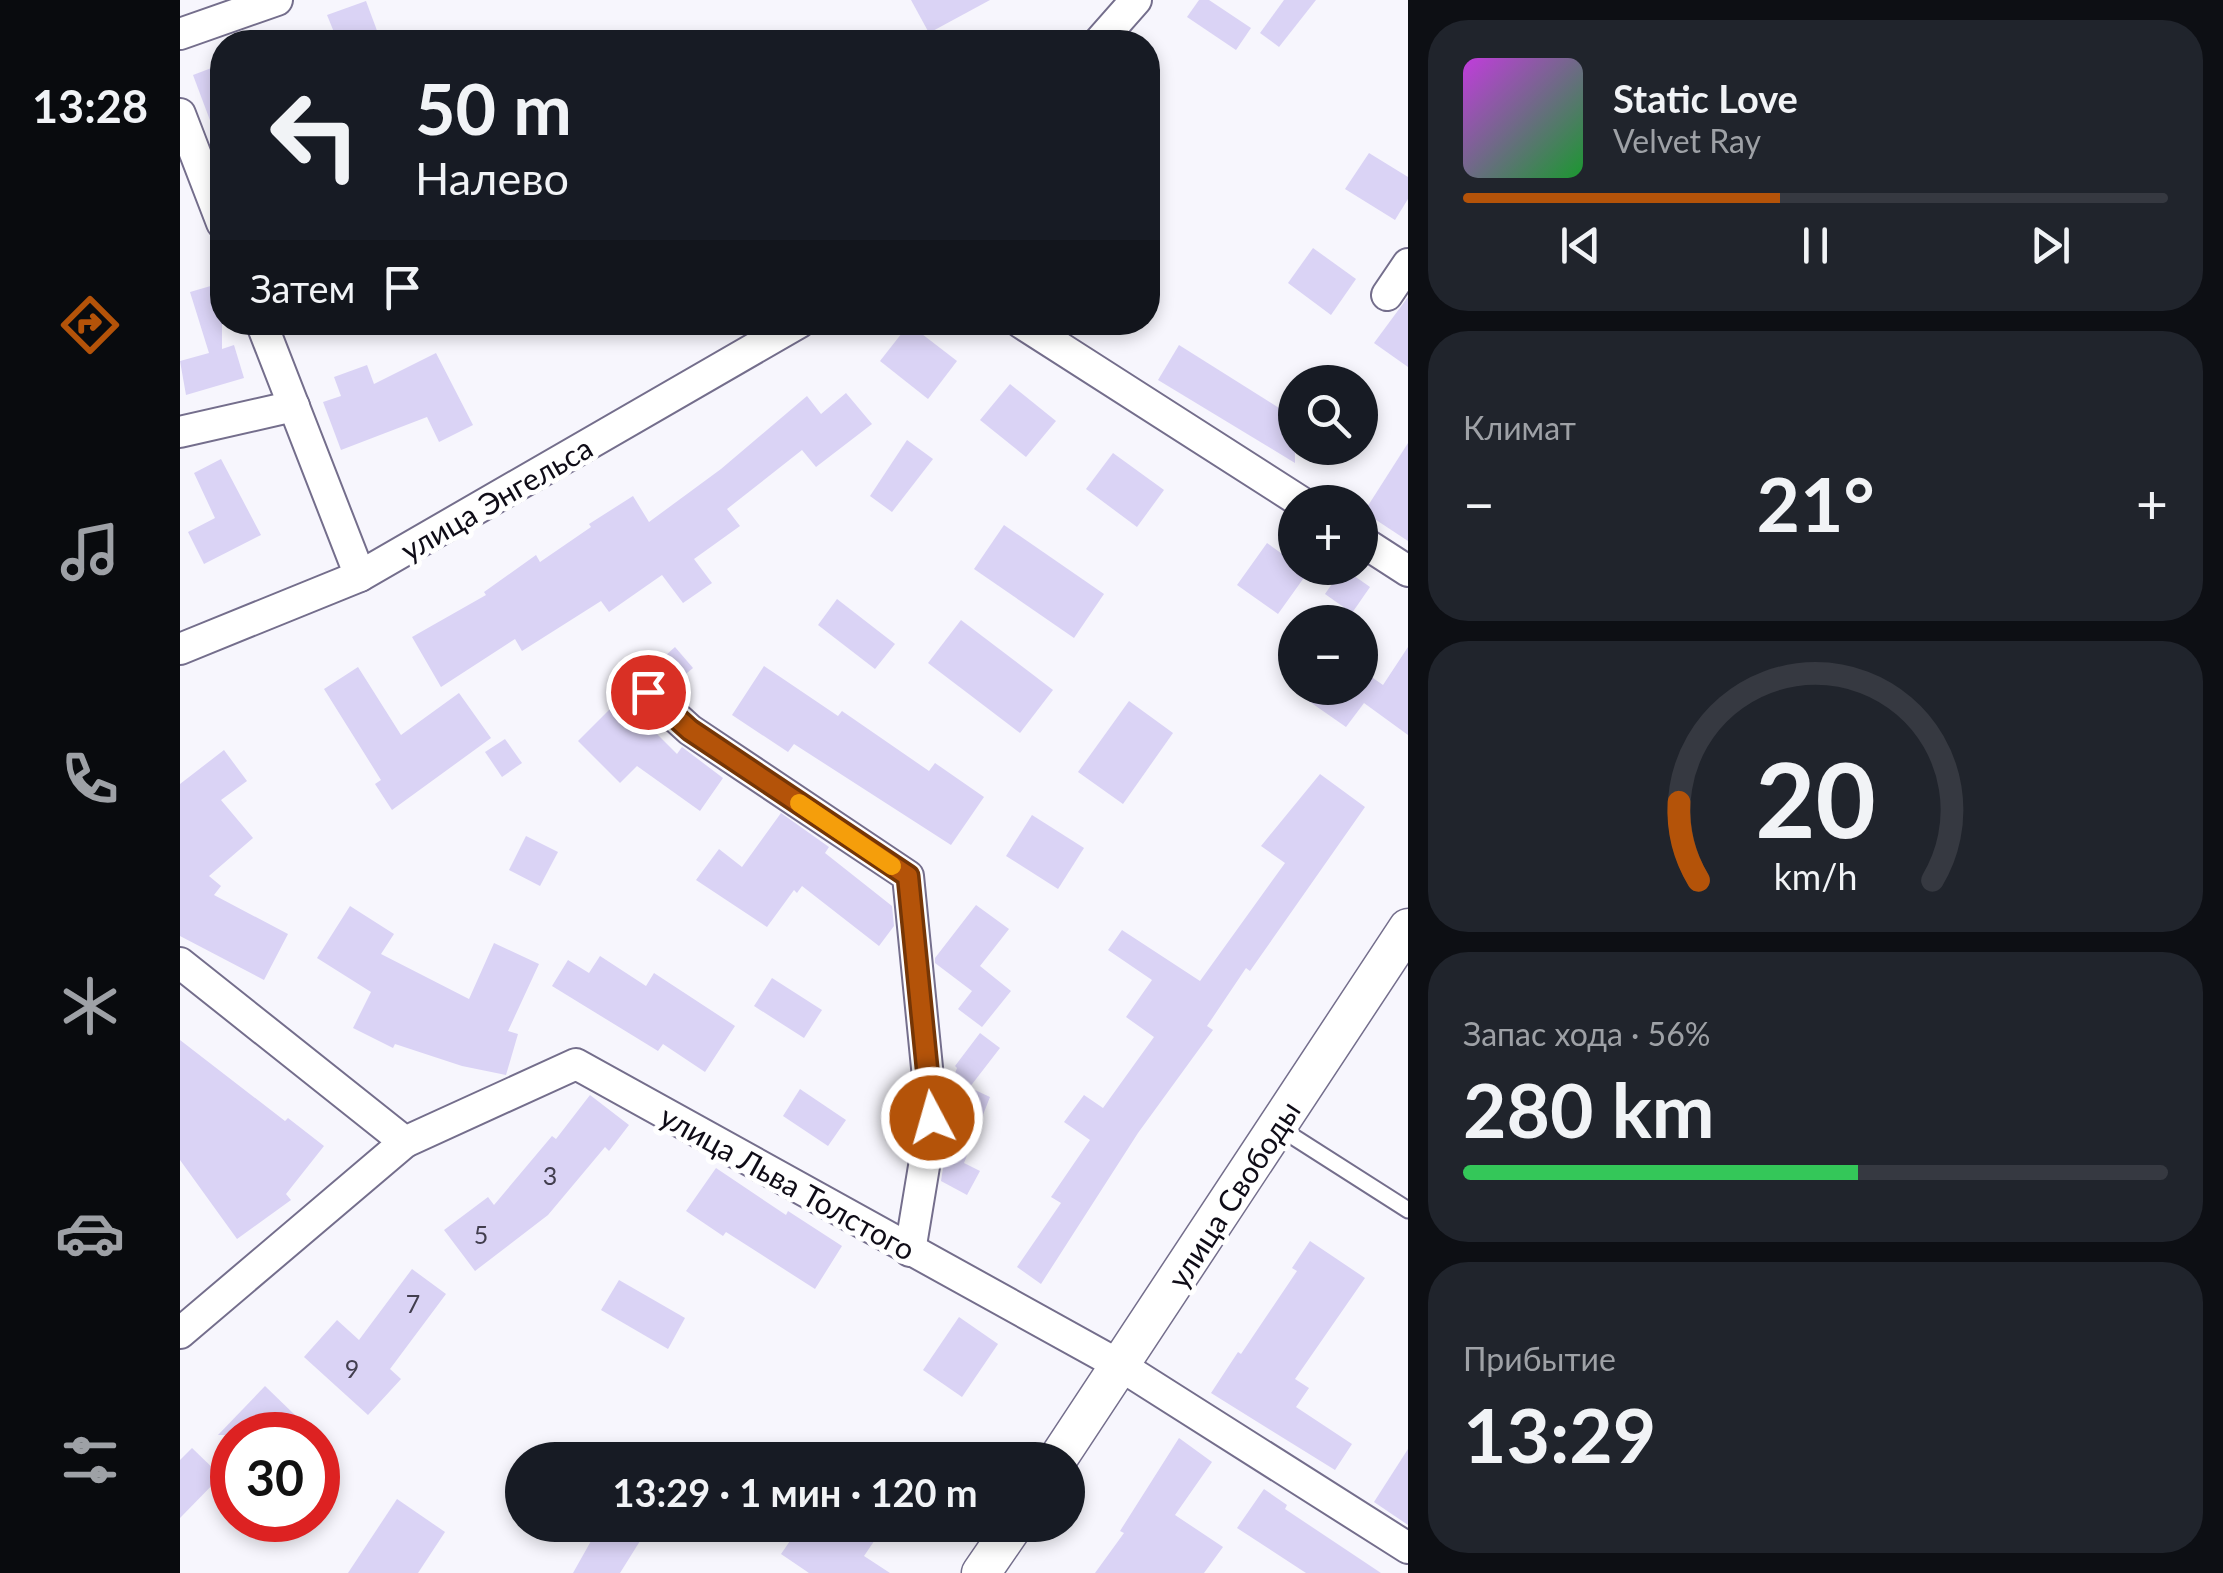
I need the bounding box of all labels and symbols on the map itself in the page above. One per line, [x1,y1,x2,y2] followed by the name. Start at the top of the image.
[394,429,598,567] street label: улица Энгельса
[606,650,691,735] pin
[880,1066,984,1170] position arrow
[1159,1094,1307,1294] street label: улица Свободы
[654,1097,922,1267] street label: улица Льва Толстого
[543,1160,557,1190] house number: 3
[474,1219,488,1249] house number: 5
[406,1288,420,1318] house number: 7
[345,1353,359,1383] house number: 9
[210,1412,340,1542] speed limit sign: 30

